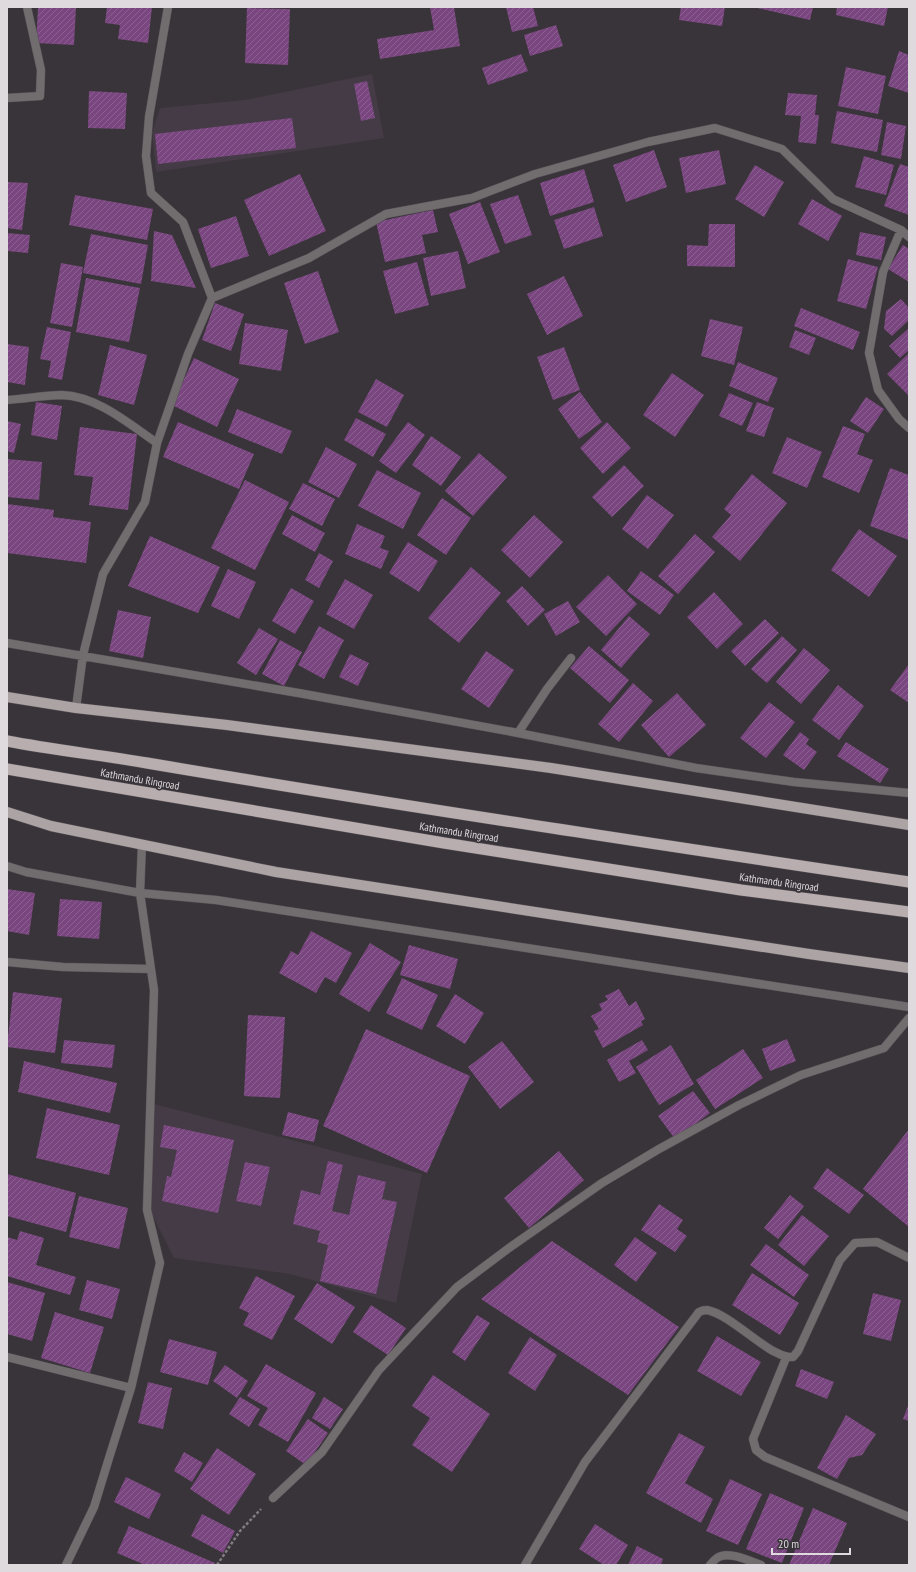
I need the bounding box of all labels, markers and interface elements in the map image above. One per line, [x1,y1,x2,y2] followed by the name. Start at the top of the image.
[99,765,181,793] street label: Kathmandu Ringroad
[418,819,500,845] street label: Kathmandu Ringroad
[738,870,820,895] street label: Kathmandu Ringroad
[772,1530,850,1556] scale bar
[778,1536,799,1551] text: 20 m

